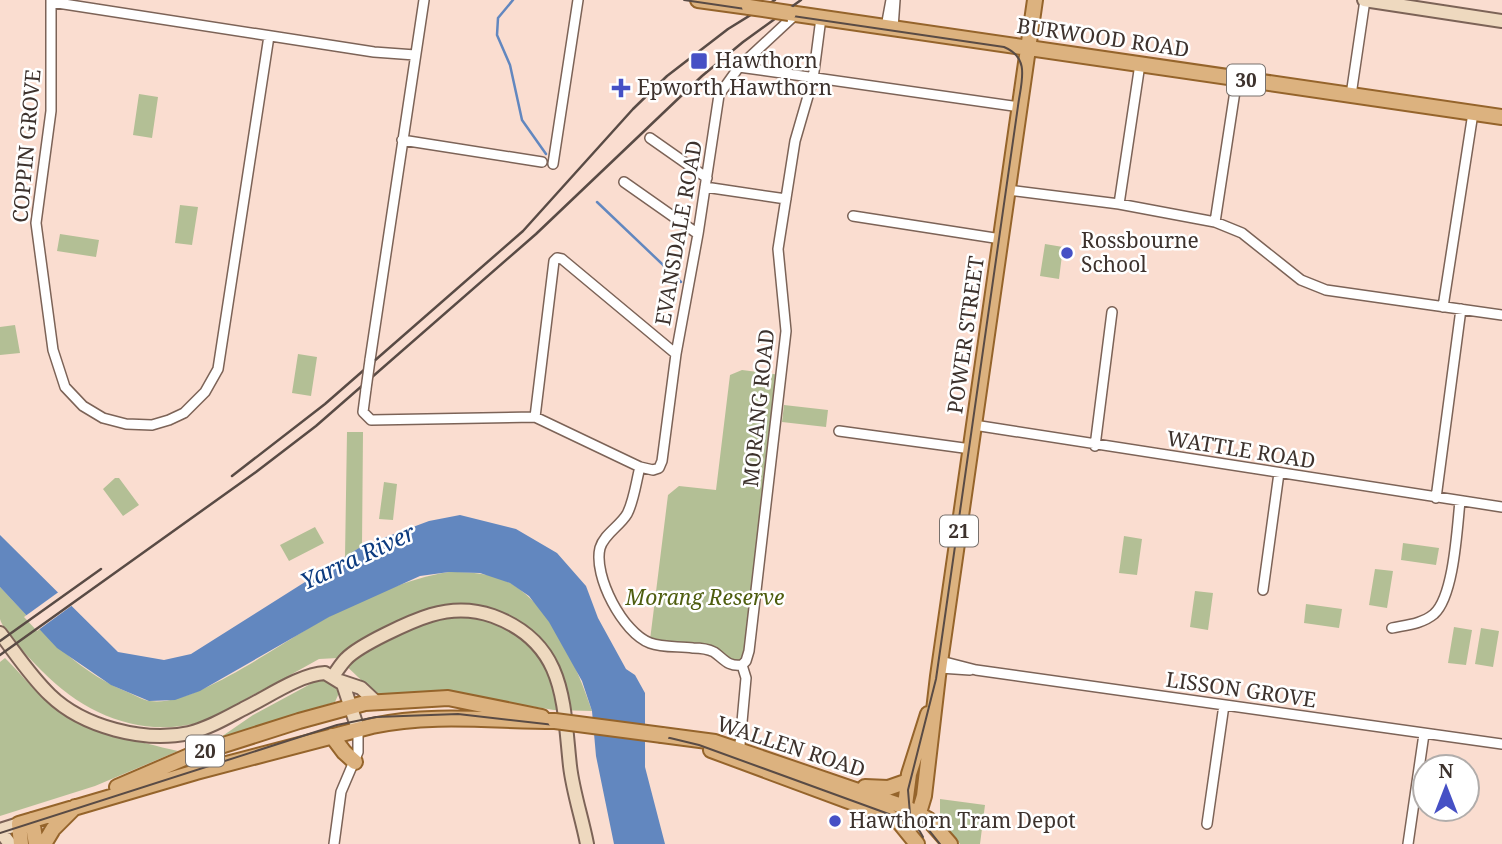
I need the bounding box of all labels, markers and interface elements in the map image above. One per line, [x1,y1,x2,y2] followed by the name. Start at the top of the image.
[1015,11,1191,63] street label: BURWOOD ROAD
[715,46,818,74] place label: Hawthorn
[689,51,709,71] marker: Hawthorn
[1227,64,1265,96] road number: 30
[5,68,47,224] street label: COPPIN GROVE
[637,73,832,101] place label: Epworth Hawthorn
[611,78,631,98] marker: Epworth Hawthorn
[648,138,708,327] street label: EVANSDALE ROAD
[1081,226,1199,278] place label: Rossbourne School
[1059,245,1075,261] marker: Rossbourne School
[940,254,990,415] street label: POWER STREET
[736,327,780,488] street label: MORANG ROAD
[1165,423,1317,475] street label: WATTLE ROAD
[295,515,420,597] water label: Yarra River
[940,516,978,546] road number: 21
[625,583,784,611] park label: Morang Reserve
[1164,665,1318,713] street label: LISSON GROVE
[713,709,869,783] street label: WALLEN ROAD
[186,736,224,766] road number: 20
[1411,753,1481,823] north arrow
[1439,758,1454,784] text: N
[849,806,1076,834] place label: Hawthorn Tram Depot
[827,813,843,829] marker: Hawthorn Tram Depot

